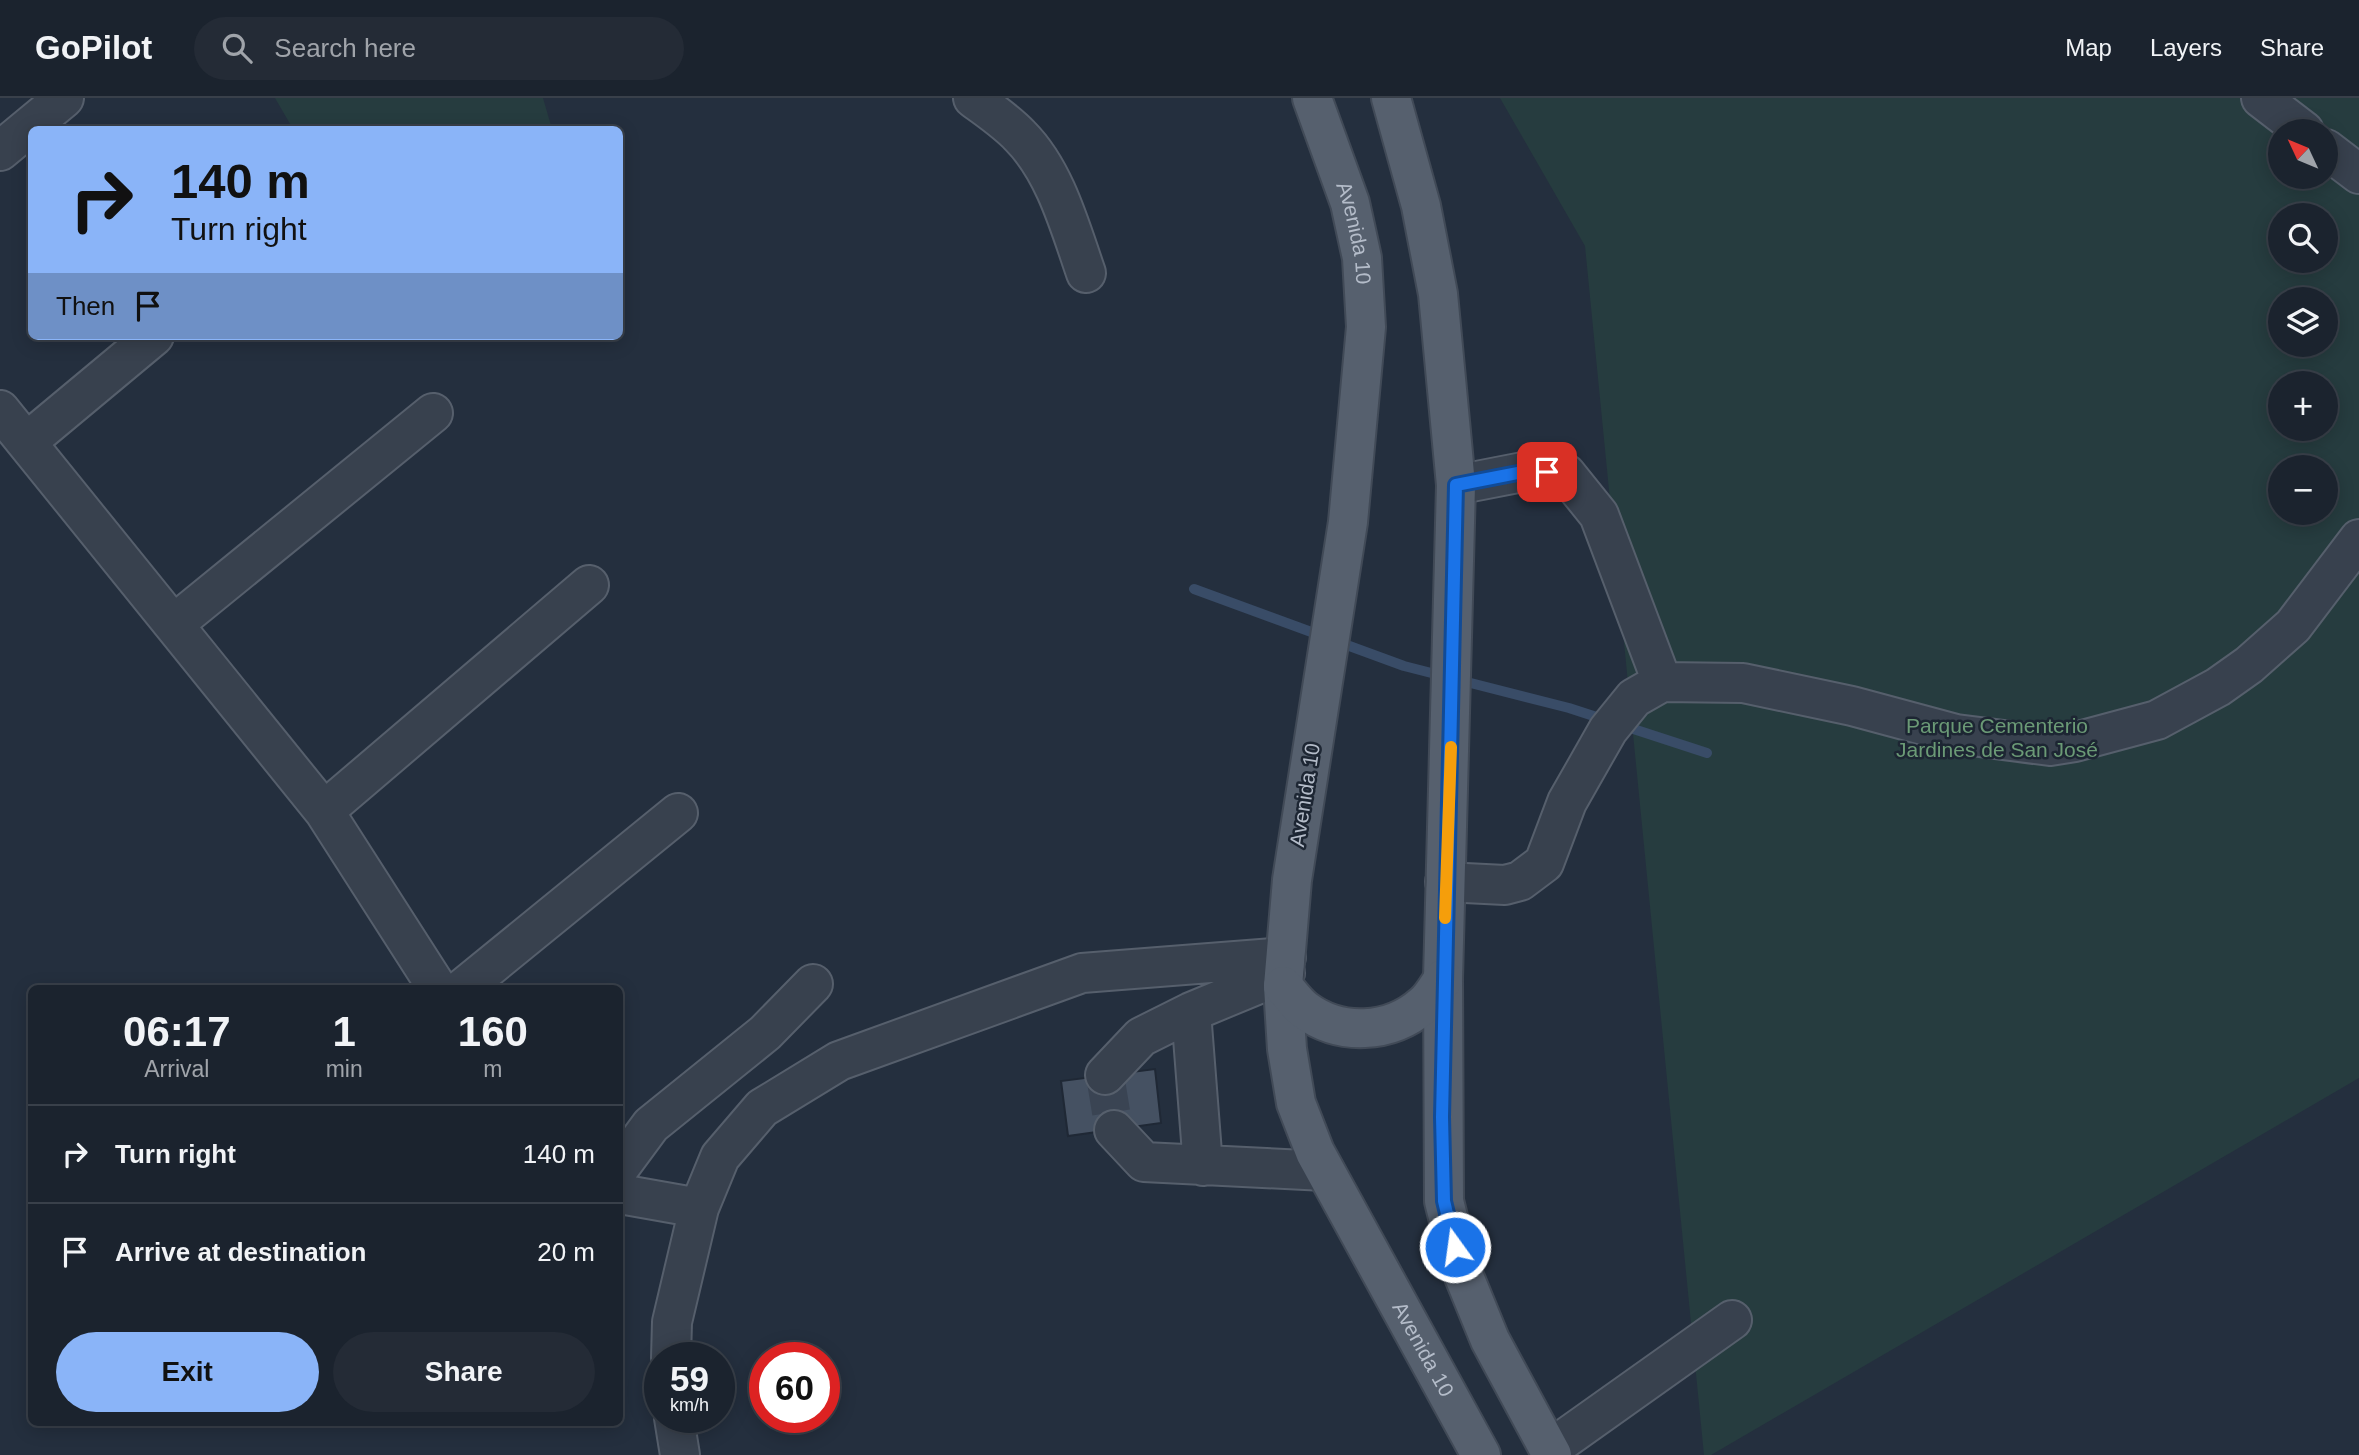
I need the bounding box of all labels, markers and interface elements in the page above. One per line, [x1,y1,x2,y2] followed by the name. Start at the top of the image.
[194,17,684,80] search box
[35,29,152,66] text: GoPilot
[218,29,256,67] icon: search
[274,33,416,63] text: Search here
[2065,34,2112,61] text: Map
[2150,34,2222,61] text: Layers
[2260,34,2324,61] text: Share
[2268,119,2338,189] north arrow
[2268,119,2338,525] map controls
[56,154,147,245] icon: right
[171,154,310,208] text: 140 m
[1332,178,1376,285] street label: Avenida 10
[2268,203,2338,273] button: search
[171,211,307,247] text: Turn right
[129,287,167,325] icon: arrive
[2268,287,2338,357] button: layers
[56,291,115,321] text: Then
[2268,371,2338,441] button: +
[1517,442,1577,502] pin
[1528,453,1566,491] icon: arrive
[2268,455,2338,525] button: −
[1896,714,2098,761] park label: Parque Cementerio Jardines de San José
[1285,741,1324,848] street label: Avenida 10
[123,1008,231,1055] text: 06:17
[332,1008,356,1055] text: 1
[458,1008,528,1055] text: 160
[144,1056,209,1082] text: Arrival
[326,1056,363,1082] text: min
[483,1056,502,1082] text: m
[56,1135,94,1173] icon: right
[115,1139,236,1169] text: Turn right
[523,1139,595,1169] text: 140 m
[1418,1210,1492,1284] position arrow
[56,1233,94,1271] icon: arrive
[115,1237,366,1267] text: Arrive at destination
[537,1237,595,1267] text: 20 m
[1388,1298,1459,1401] street label: Avenida 10
[56,1332,319,1412] button: Exit
[333,1332,595,1412] button: Share
[749,1342,840,1433] speed limit sign: 60
[670,1359,709,1398] text: 59
[670,1395,709,1415] text: km/h

